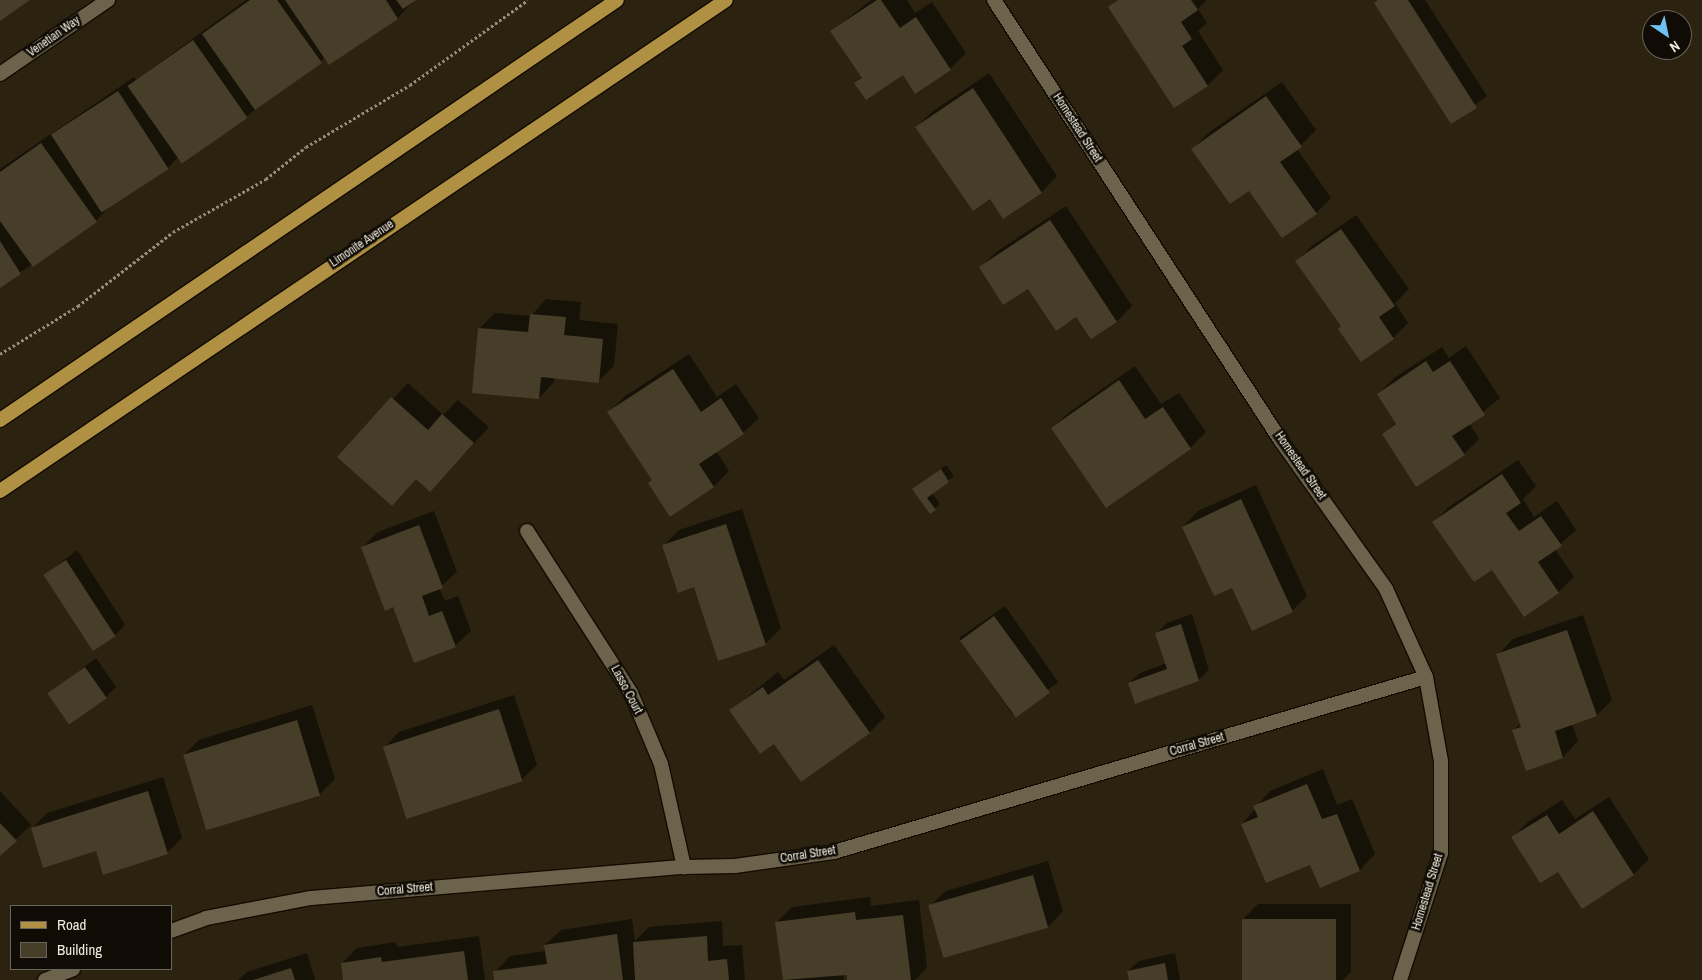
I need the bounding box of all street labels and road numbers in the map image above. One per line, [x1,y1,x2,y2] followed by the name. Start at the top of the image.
[25,14,83,60] street label: Venetian Way
[1049,91,1105,165] street label: Homestead Street
[327,217,397,271] street label: Limonite Avenue
[1271,429,1329,503] street label: Homestead Street
[607,663,645,717] street label: Lasso Court
[1168,730,1226,760] street label: Corral Street
[779,844,837,866] street label: Corral Street
[1410,852,1446,932] street label: Homestead Street
[377,880,433,900] street label: Corral Street

